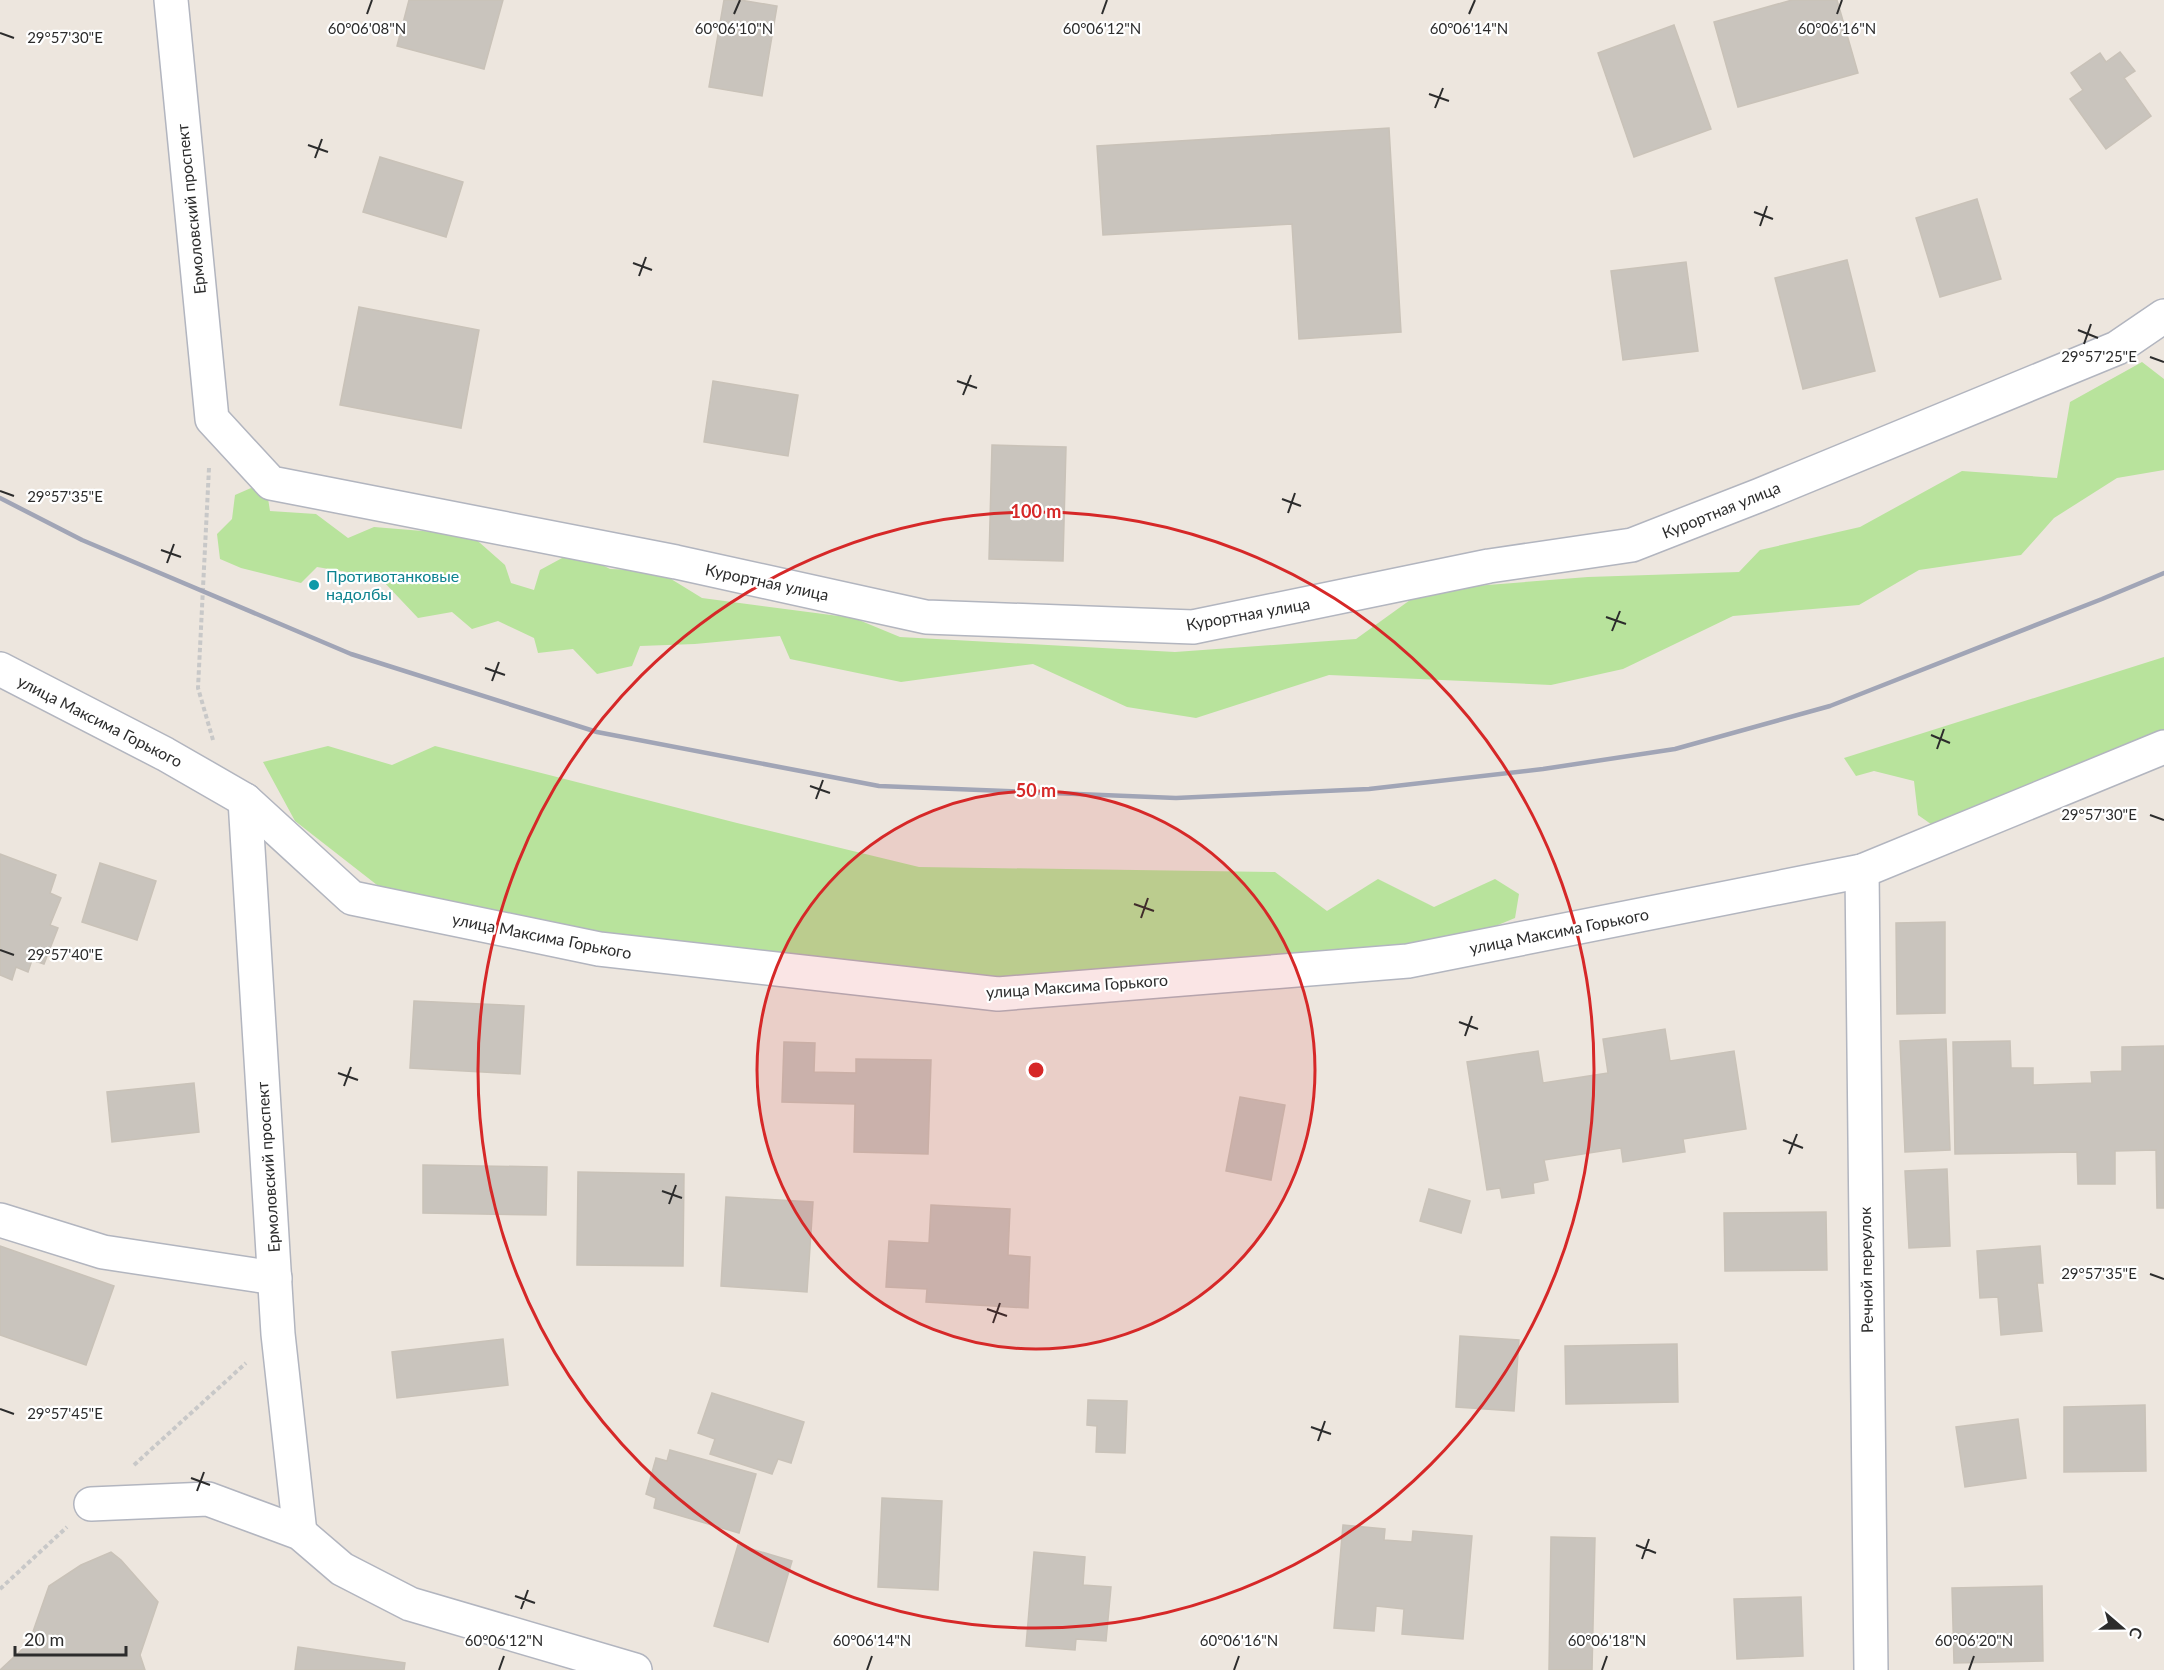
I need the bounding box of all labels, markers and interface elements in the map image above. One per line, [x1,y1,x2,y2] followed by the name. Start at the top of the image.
[328,19,406,37] text: 60°06'08"N
[695,19,773,37] text: 60°06'10"N
[1063,19,1141,37] text: 60°06'12"N
[1430,19,1508,37] text: 60°06'14"N
[1798,19,1876,37] text: 60°06'16"N
[27,28,103,46] text: 29°57'30"E
[172,123,209,295] street label: Ермоловский проспект
[2061,347,2137,365] text: 29°57'25"E
[1659,477,1783,542] street label: Курортная улица
[27,487,103,505] text: 29°57'35"E
[1011,500,1061,522] text: 100 m
[704,559,831,604] street label: Курортная улица
[326,566,459,603] place label: Противотанковые надолбы
[307,578,321,592] marker: Противотанковые надолбы
[1184,593,1311,634] street label: Курортная улица
[15,671,186,770] street label: улица Максима Горького
[1016,779,1056,801] text: 50 m
[2061,805,2137,823] text: 29°57'30"E
[1468,904,1650,957] street label: улица Максима Горького
[451,909,633,962] street label: улица Максима Горького
[27,945,103,963] text: 29°57'40"E
[985,970,1169,1001] street label: улица Максима Горького
[1026,1060,1046,1080] centre of rings
[252,1081,283,1253] street label: Ермоловский проспект
[1855,1206,1876,1333] street label: Речной переулок
[2061,1264,2137,1282] text: 29°57'35"E
[27,1404,103,1422] text: 29°57'45"E
[2092,1598,2152,1658] north arrow
[15,1619,126,1657] scale bar
[2126,1625,2147,1642] text: С
[24,1628,64,1650] text: 20 m
[465,1631,543,1649] text: 60°06'12"N
[833,1631,911,1649] text: 60°06'14"N
[1200,1631,1278,1649] text: 60°06'16"N
[1568,1631,1646,1649] text: 60°06'18"N
[1935,1631,2013,1649] text: 60°06'20"N

